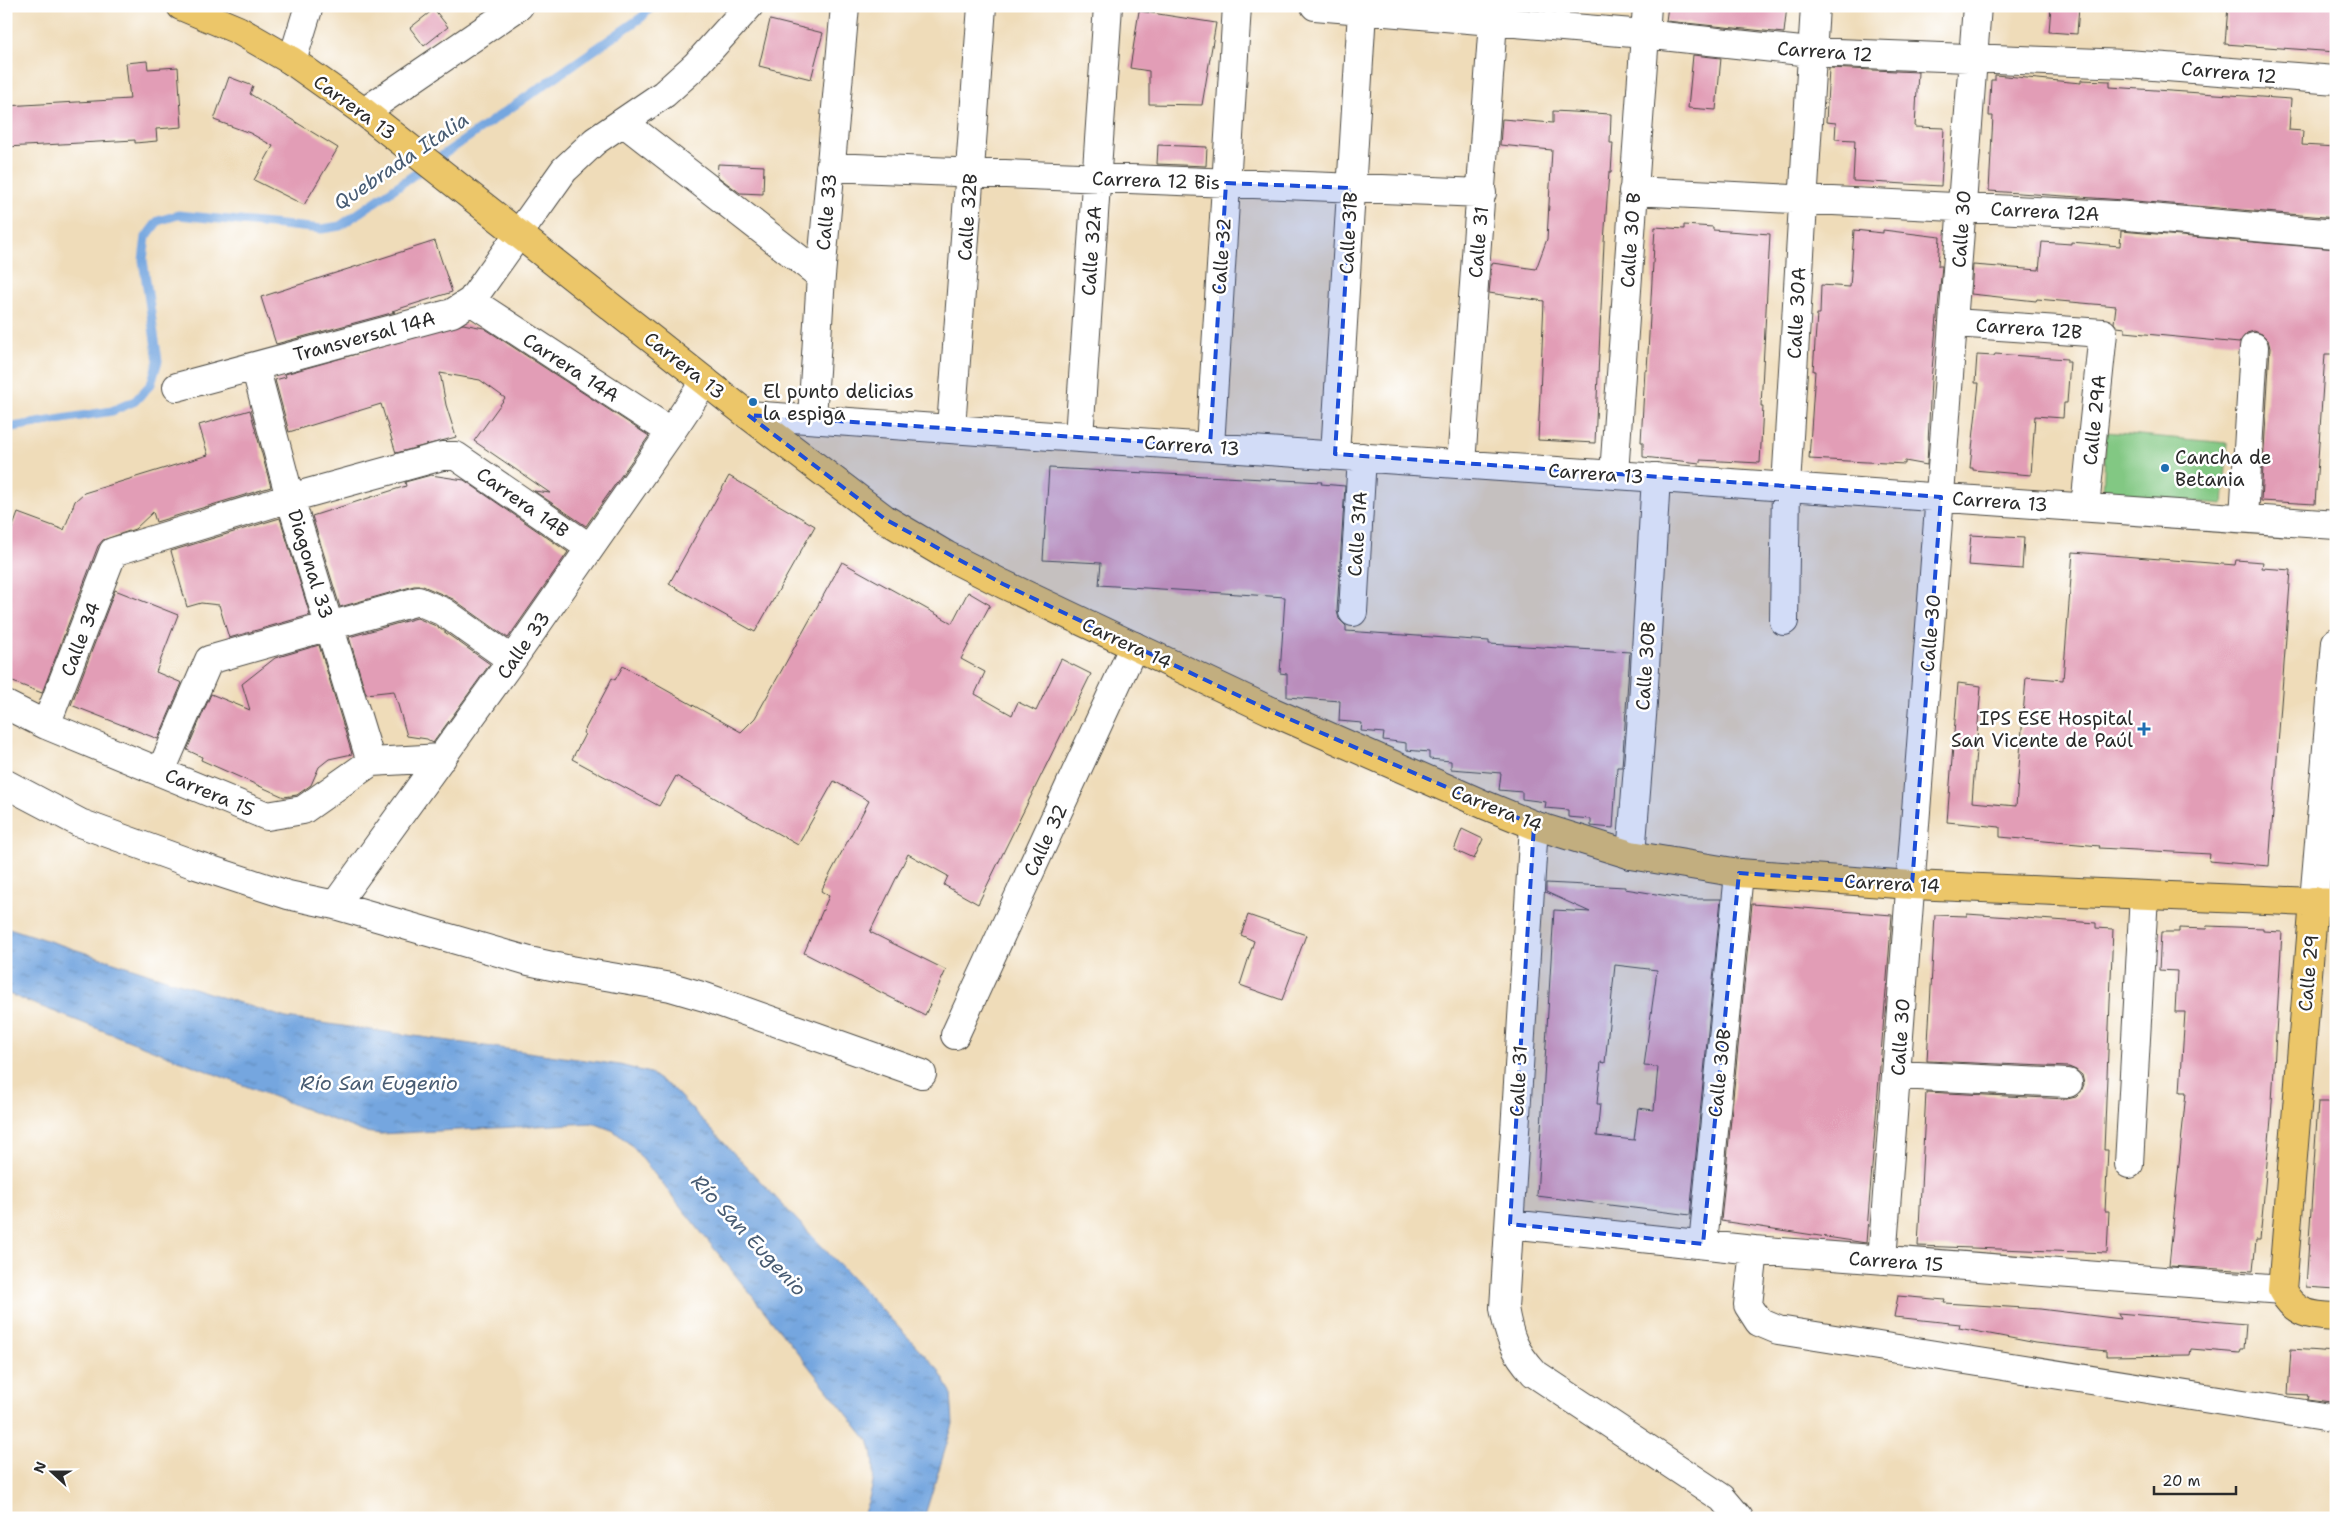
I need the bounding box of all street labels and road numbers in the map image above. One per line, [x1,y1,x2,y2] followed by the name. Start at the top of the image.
[1776,36,1874,67] street label: Carrera 12
[2180,56,2278,89] street label: Carrera 12
[309,69,401,146] street label: Carrera 13
[1092,166,1220,195] street label: Carrera 12 Bis
[952,172,983,262] street label: Calle 32B
[811,173,842,252] street label: Calle 33
[1946,189,1977,269] street label: Calle 30
[1334,191,1363,275] street label: Calle 31B
[1615,191,1646,289] street label: Calle 30 B
[1990,196,2100,227] street label: Carrera 12A
[1076,205,1107,297] street label: Calle 32A
[1463,205,1494,279] street label: Calle 31
[1206,217,1237,295] street label: Calle 32
[1782,266,1811,359] street label: Calle 30A
[290,305,438,367] street label: Transversal 14A
[1975,312,2083,345] street label: Carrera 12B
[639,326,730,405] street label: Carrera 13
[518,327,624,408] street label: Carrera 14A
[2077,373,2112,467] street label: Calle 29A
[1143,430,1241,461] street label: Carrera 13
[1547,458,1645,489] street label: Carrera 13
[472,461,574,543] street label: Carrera 14B
[1951,486,2049,517] street label: Carrera 13
[1342,491,1373,577] street label: Calle 31A
[282,506,339,622] street label: Diagonal 33
[1915,593,1946,673] street label: Calle 30
[55,599,106,680] street label: Calle 34
[491,607,556,684] street label: Calle 33
[1078,612,1176,675] street label: Carrera 14
[1630,621,1661,711] street label: Calle 30B
[161,762,258,823] street label: Carrera 15
[1448,779,1546,838] street label: Carrera 14
[1018,800,1073,880] street label: Calle 32
[1843,869,1941,898] street label: Carrera 14
[2293,933,2324,1013] street label: Calle 29
[1885,997,1916,1077] street label: Calle 30
[1702,1027,1737,1119] street label: Calle 30B
[1504,1044,1533,1118] street label: Calle 31
[1848,1246,1944,1277] street label: Carrera 15

